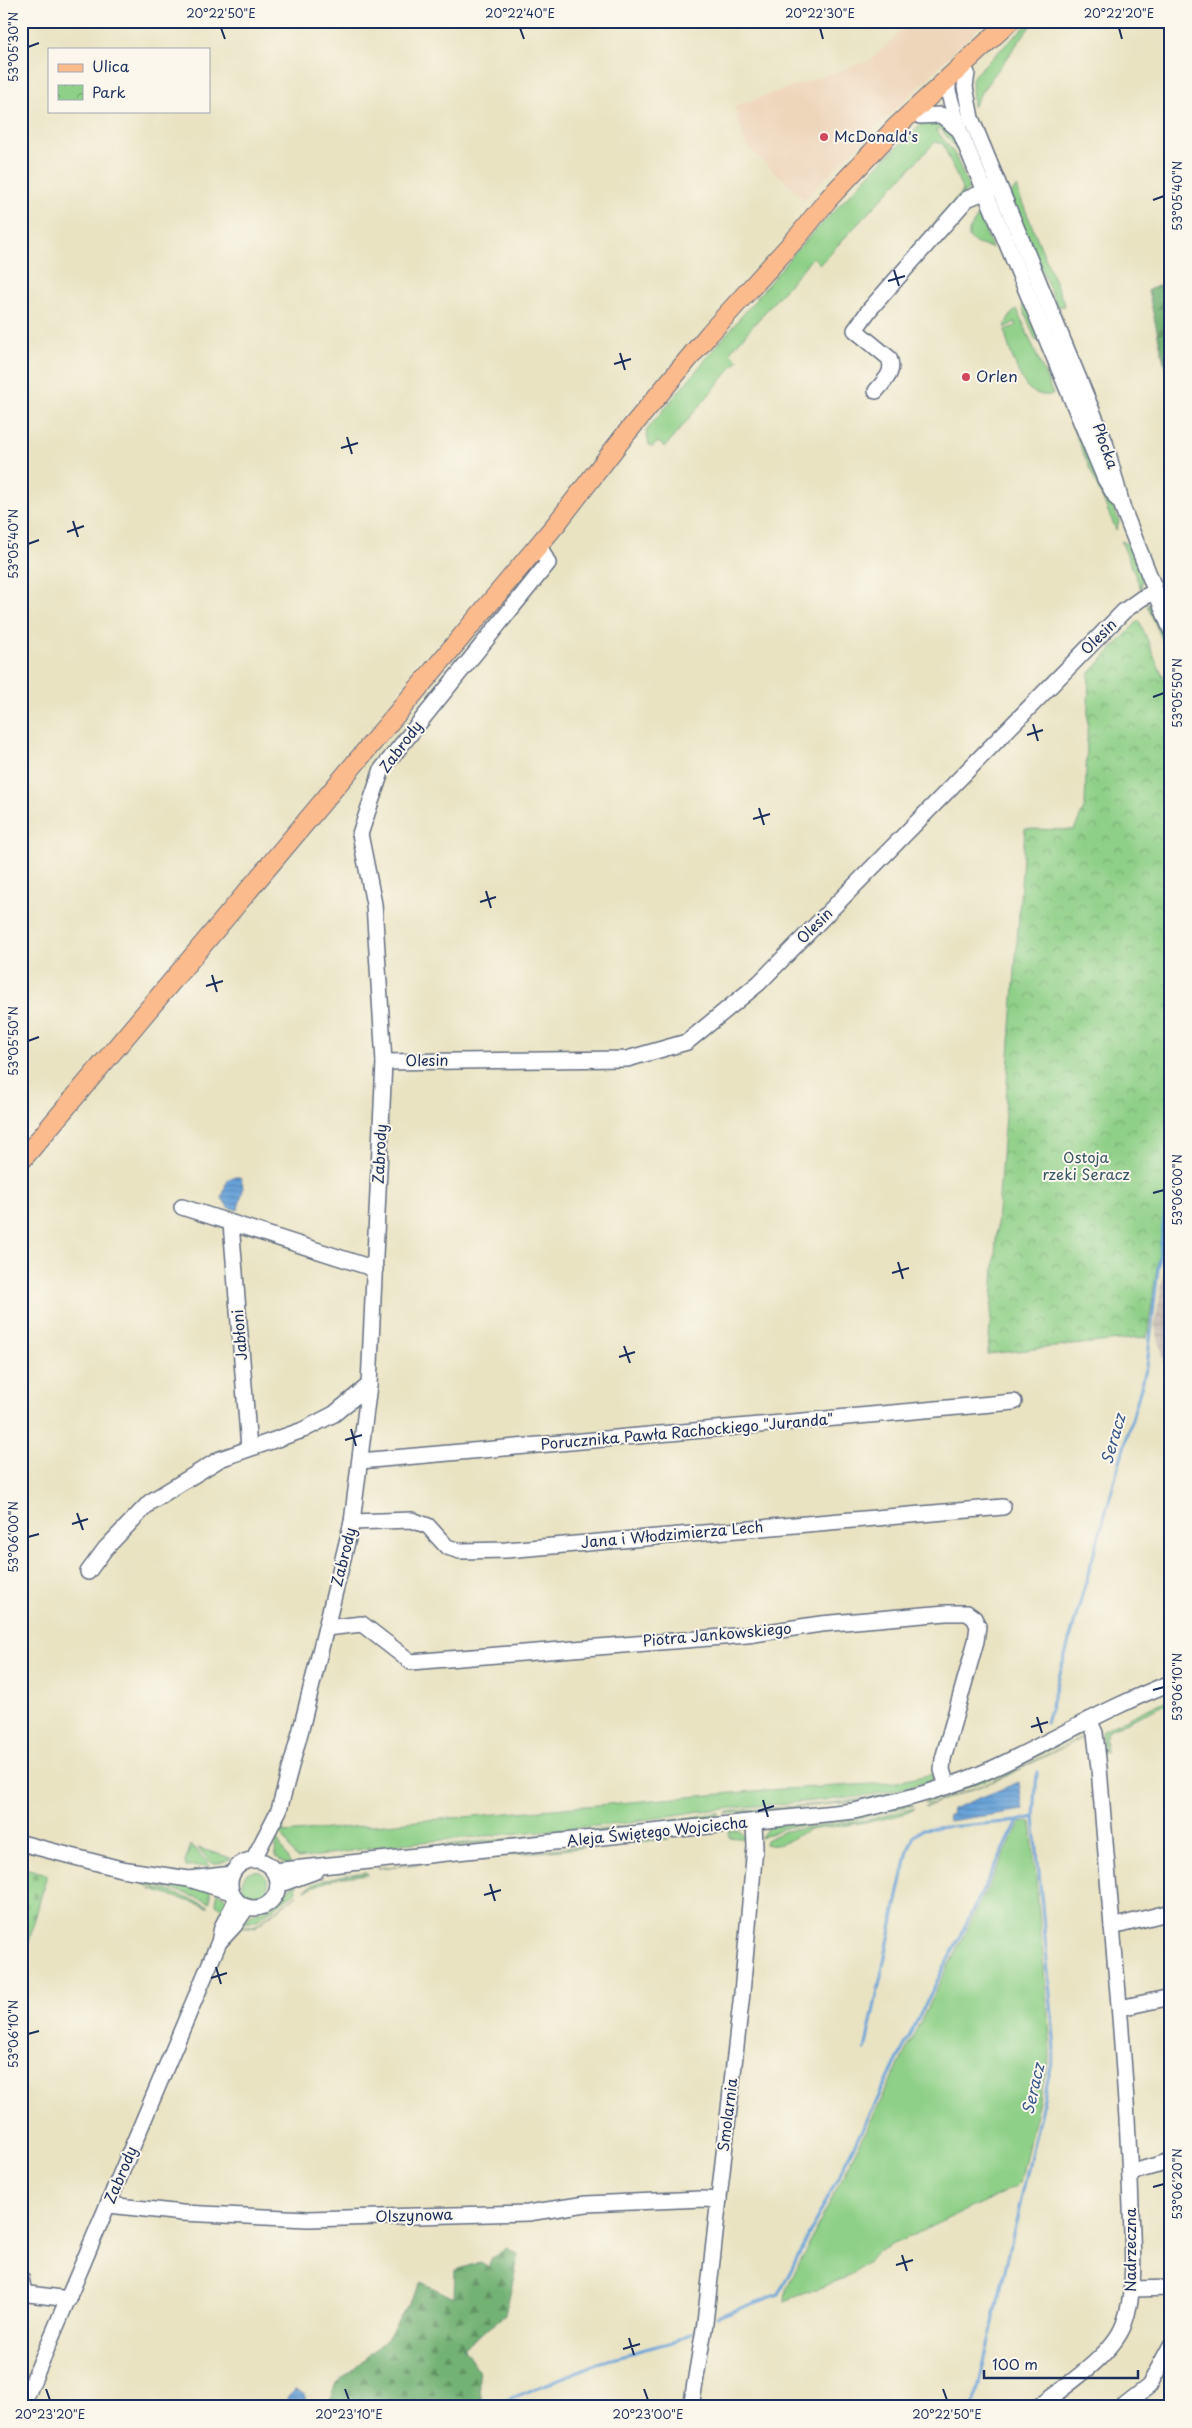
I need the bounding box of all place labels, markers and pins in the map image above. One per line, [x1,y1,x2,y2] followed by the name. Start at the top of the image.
[834,124,918,147] place label: McDonald's
[818,131,830,143] marker: McDonald's
[976,364,1018,387] place label: Orlen
[960,371,972,383] marker: Orlen

